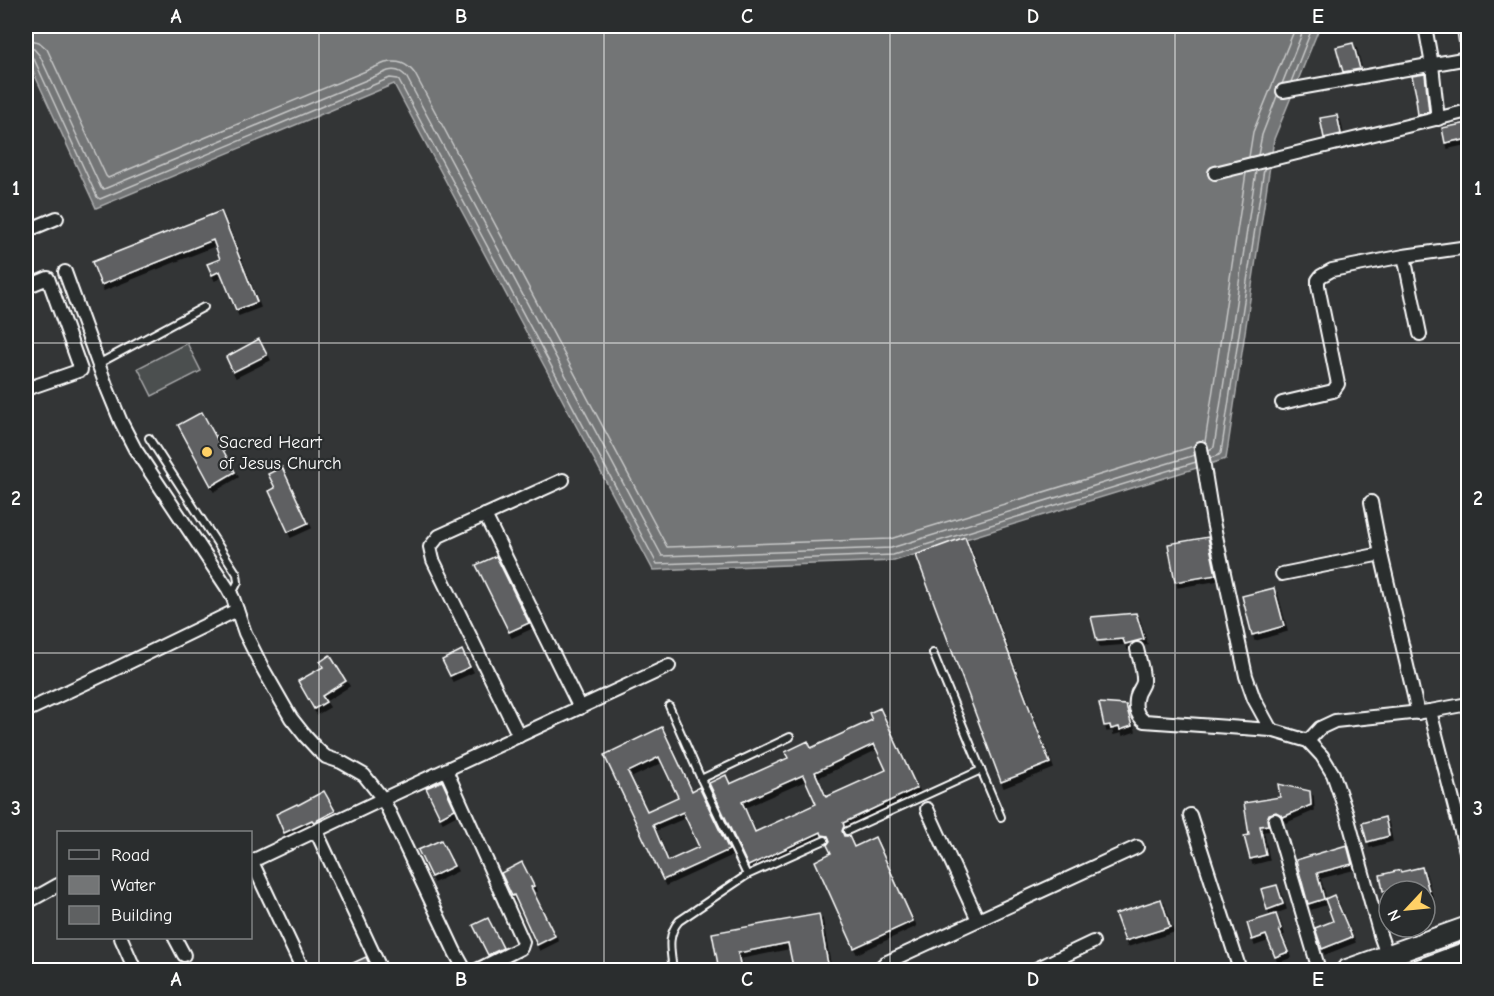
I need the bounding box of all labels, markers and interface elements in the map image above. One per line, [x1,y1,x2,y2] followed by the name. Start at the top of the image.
[170,5,182,28] text: A
[455,5,467,28] text: B
[741,5,753,28] text: C
[1027,5,1039,28] text: D
[1312,5,1324,28] text: E
[12,177,20,200] text: 1
[1474,177,1482,200] text: 1
[219,432,342,474] place label: Sacred Heart of Jesus Church
[200,445,214,459] marker: Sacred Heart of Jesus Church
[11,487,21,510] text: 2
[1473,487,1483,510] text: 2
[11,797,21,820] text: 3
[1473,797,1483,820] text: 3
[57,831,252,939] legend
[111,845,150,866] text: Road
[111,875,156,896] text: Water
[1377,879,1437,939] north arrow
[111,905,173,926] text: Building
[1384,907,1405,924] text: N
[170,968,182,991] text: A
[455,968,467,991] text: B
[741,968,753,991] text: C
[1027,968,1039,991] text: D
[1312,968,1324,991] text: E

